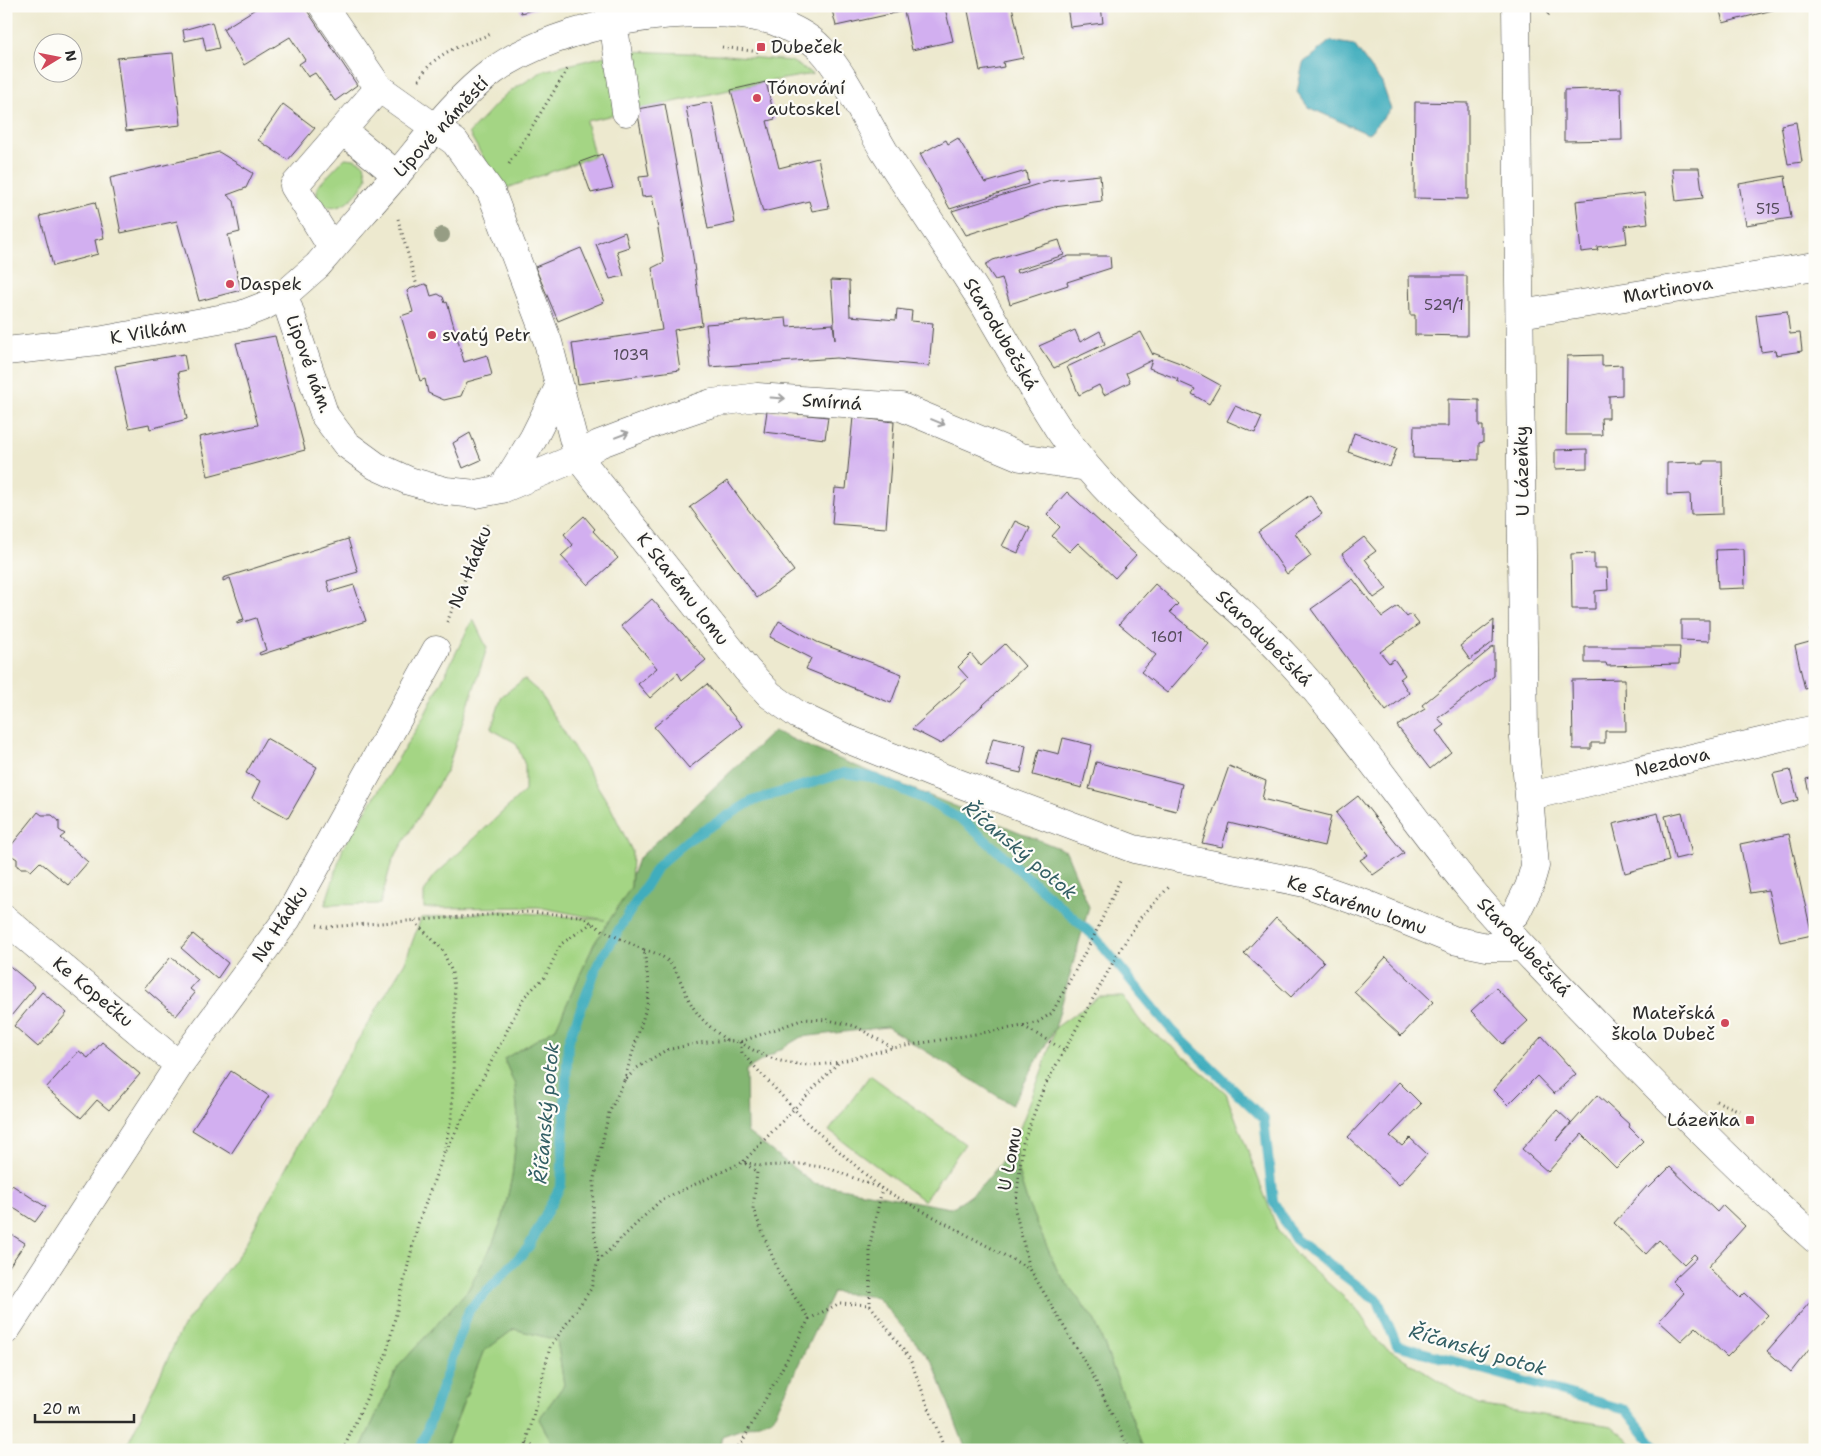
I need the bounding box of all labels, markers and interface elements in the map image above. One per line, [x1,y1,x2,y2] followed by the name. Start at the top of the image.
[32,32,82,82] north arrow
[771,35,843,59] place label: Dubeček
[755,41,767,53] marker: Dubeček
[61,49,81,63] text: N
[388,71,494,183] street label: Lipové náměstí
[767,76,845,121] place label: Tónování autoskel
[751,92,763,104] marker: Tónování autoskel
[1756,199,1780,219] house number: 515
[1621,271,1715,309] street label: Martinova
[240,272,302,296] place label: Daspek
[958,273,1044,395] street label: Starodubečská
[224,278,236,290] marker: Daspek
[1424,295,1464,315] house number: 529/1
[280,311,338,417] street label: Lipové nám.
[108,314,188,350] street label: K Vilkám
[442,323,531,347] place label: svatý Petr
[426,329,438,341] marker: svatý Petr
[613,345,649,365] house number: 1039
[801,388,863,416] street label: Smírná
[770,394,786,403] one-way arrow
[930,419,945,428] one-way arrow
[1509,426,1535,516] street label: U Lázeňky
[614,430,629,440] one-way arrow
[443,522,497,612] street label: Na Hádku
[631,528,735,650] street label: K Starému lomu
[1211,585,1317,691] street label: Starodubečská
[1151,627,1183,647] house number: 1601
[1632,742,1712,782] street label: Nezdova
[958,794,1083,905] water label: Říčanský potok
[1284,870,1430,940] street label: Ke Starému lomu
[246,881,314,967] street label: Na Hádku
[1472,892,1576,1002] street label: Starodubečská
[48,951,138,1033] street label: Ke Kopečku
[1611,1001,1715,1046] place label: Mateřská škola Dubeč
[1719,1017,1731,1029] marker: Mateřská škola Dubeč
[526,1041,565,1185] water label: Říčanský potok
[1667,1108,1740,1132] place label: Lázeňka
[1744,1114,1756,1126] marker: Lázeňka
[992,1125,1028,1193] street label: U Lomu
[1406,1317,1550,1382] water label: Říčanský potok
[35,1391,134,1423] scale bar
[42,1399,81,1419] text: 20 m

